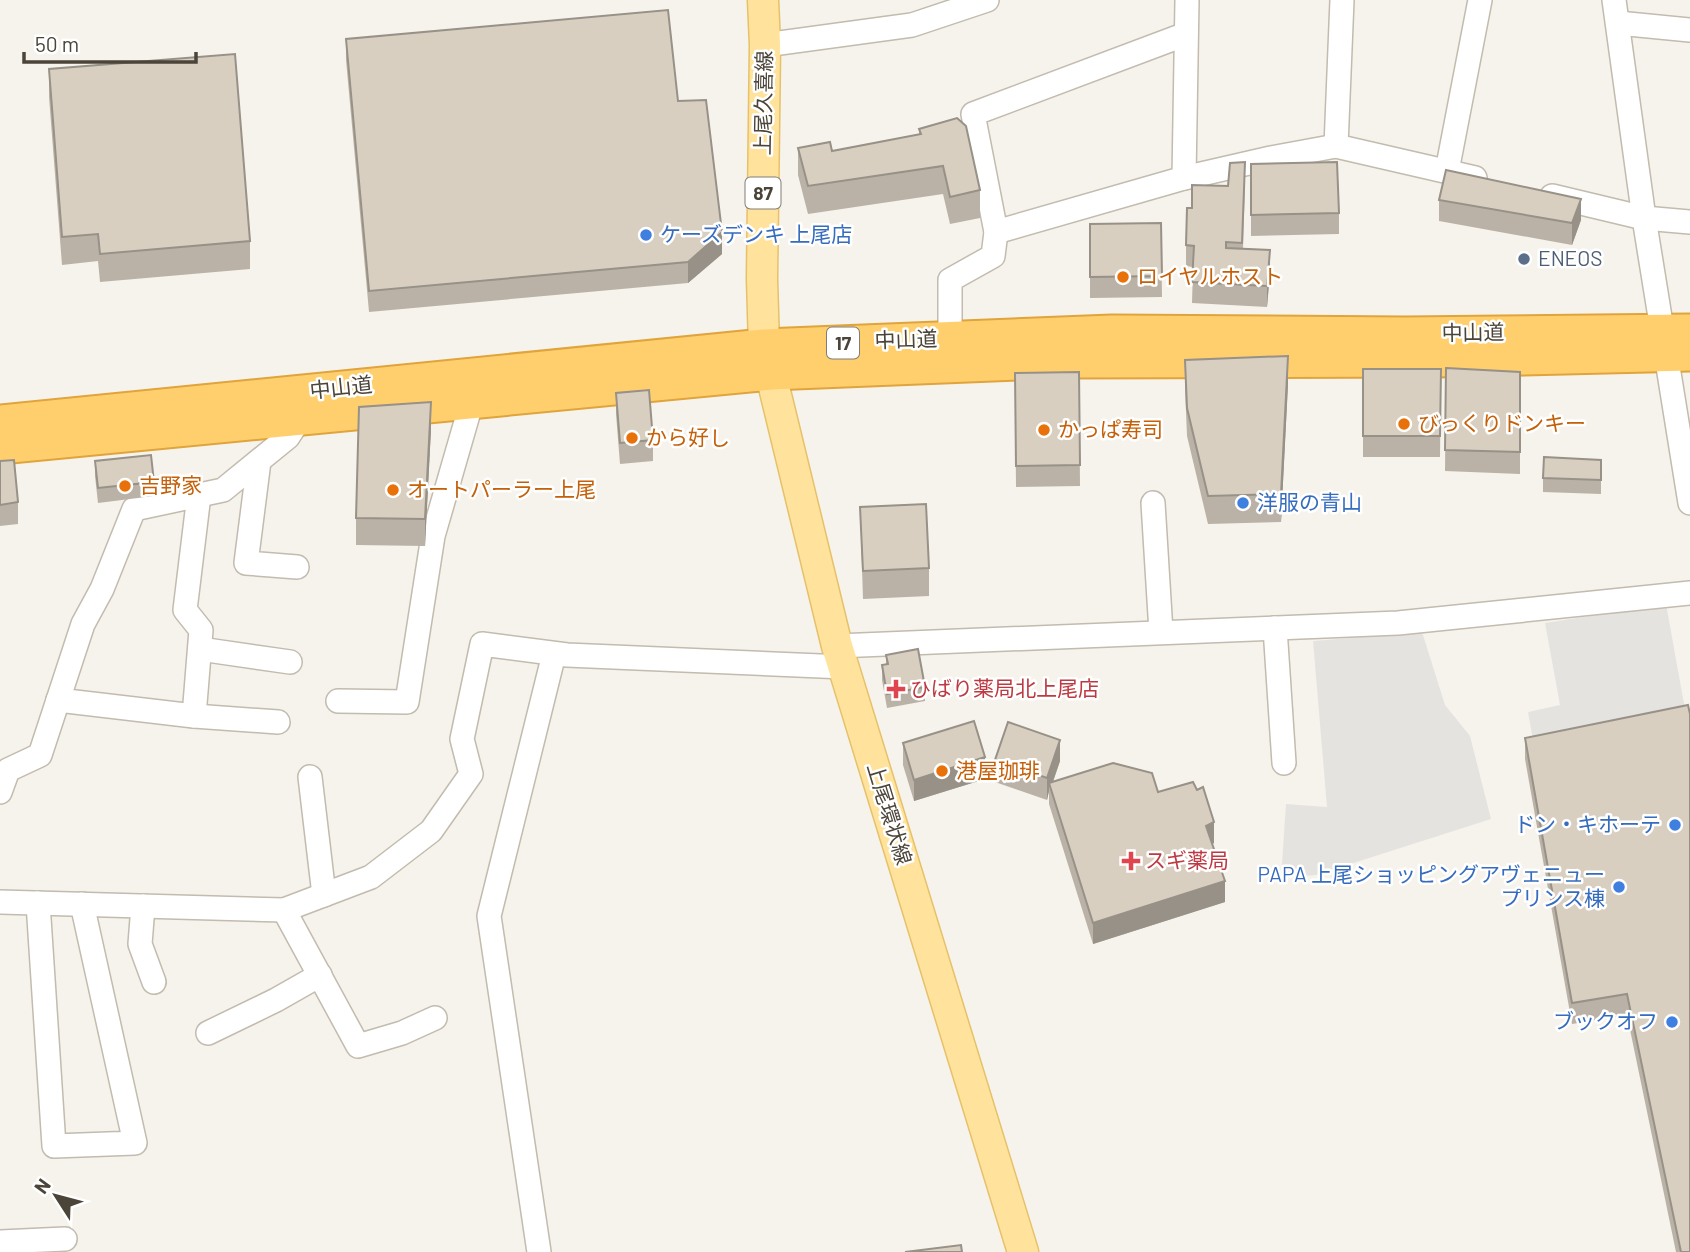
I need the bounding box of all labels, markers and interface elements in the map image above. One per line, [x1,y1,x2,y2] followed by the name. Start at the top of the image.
[24,21,196,65] scale bar
[35,31,79,56] text: 50 m
[749,50,776,156] street label: 上尾久喜線
[746,178,780,209] road number: 87
[660,221,852,246] place label: ケーズデンキ 上尾店
[638,227,654,243] marker: ケーズデンキ 上尾店
[1538,245,1603,270] place label: ENEOS
[1516,251,1532,267] marker: ENEOS
[1137,263,1283,288] place label: ロイヤルホスト
[1115,269,1131,285] marker: ロイヤルホスト
[1441,318,1505,345] street label: 中山道
[874,325,938,352] street label: 中山道
[827,328,859,358] road number: 17
[308,371,373,402] street label: 中山道
[1418,410,1586,435] place label: びっくりドンキー
[1058,416,1163,441] place label: かっぱ寿司
[1396,416,1412,432] marker: びっくりドンキー
[1036,422,1052,438] marker: かっぱ寿司
[646,424,730,449] place label: から好し
[624,430,640,446] marker: から好し
[139,472,202,497] place label: 吉野家
[407,476,596,501] place label: オートパーラー上尾
[117,478,133,494] marker: 吉野家
[385,482,401,498] marker: オートパーラー上尾
[1257,489,1362,514] place label: 洋服の青山
[1235,495,1251,511] marker: 洋服の青山
[910,675,1099,700] place label: ひばり薬局北上尾店
[888,681,904,697] marker: ひばり薬局北上尾店
[956,757,1040,782] place label: 港屋珈琲
[863,760,918,867] street label: 上尾環状線
[934,763,950,779] marker: 港屋珈琲
[1514,811,1661,836] place label: ドン・キホーテ
[1667,817,1683,833] marker: ドン・キホーテ
[1145,847,1229,872] place label: スギ薬局
[1123,853,1139,869] marker: スギ薬局
[1257,861,1605,910] place label: PAPA 上尾ショッピングアヴェニュー プリンス棟
[1611,879,1627,895] marker: PAPA 上尾ショッピングアヴェニュー プリンス棟
[1553,1008,1658,1033] place label: ブックオフ
[1664,1014,1680,1030] marker: ブックオフ
[21,1161,91,1231] north arrow
[29,1174,55,1198] text: N

